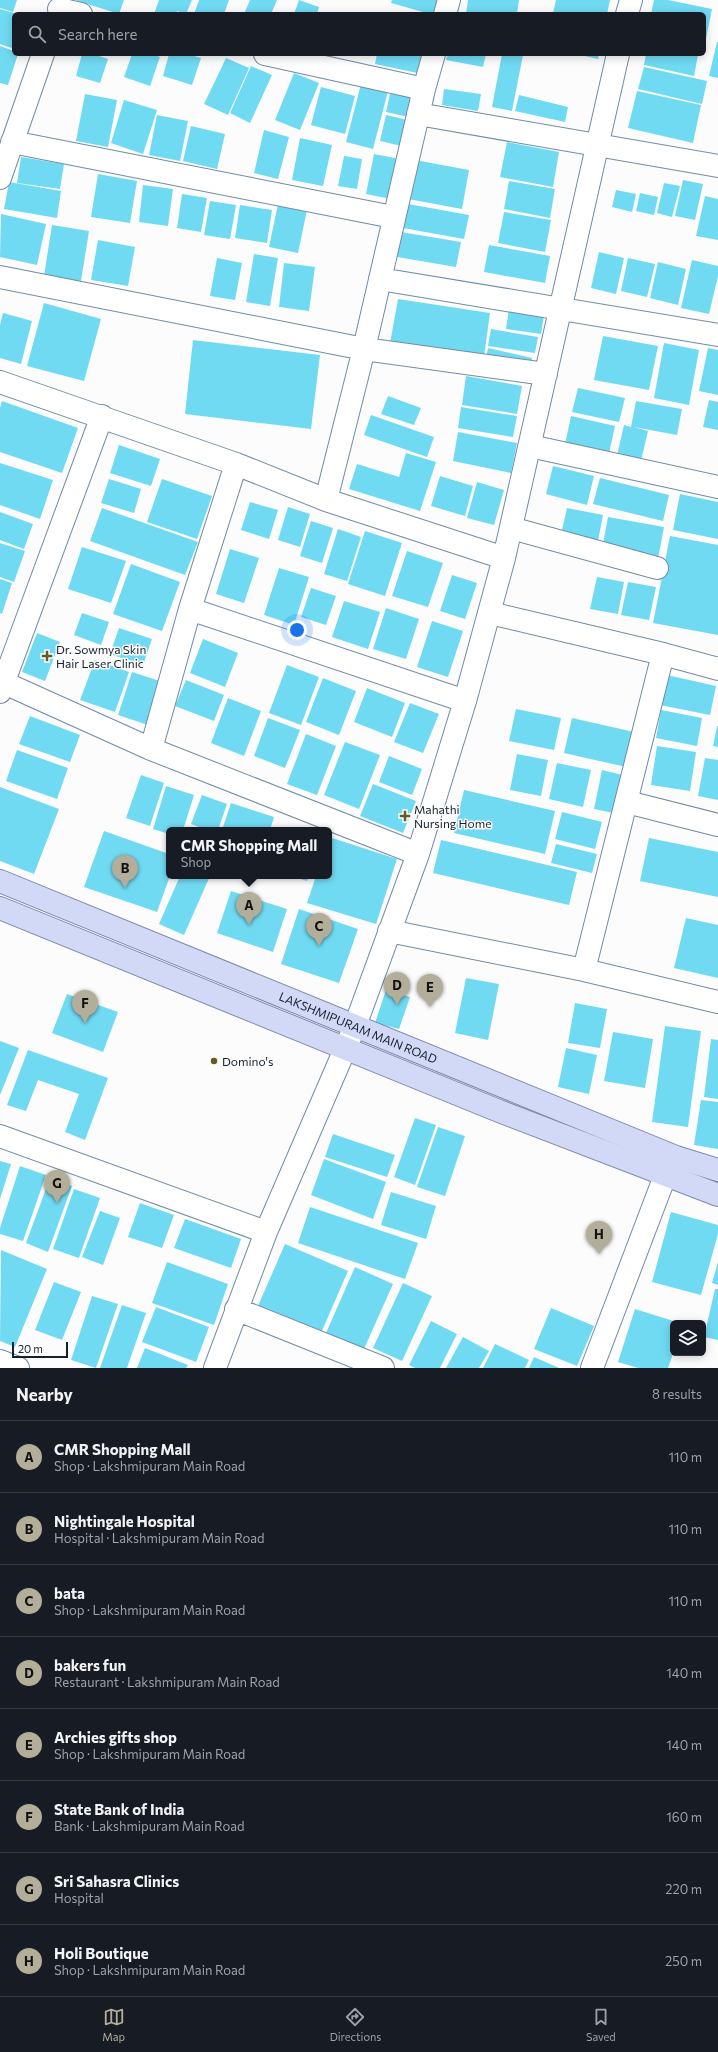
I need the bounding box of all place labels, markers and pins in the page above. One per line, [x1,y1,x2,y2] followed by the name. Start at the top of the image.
[56,642,146,670] place label: Dr. Sowmya Skin Hair Laser Clinic
[41,650,53,662] marker: Dr. Sowmya Skin Hair Laser Clinic
[414,802,492,830] place label: Mahathi Nursing Home
[399,810,411,822] marker: Mahathi Nursing Home
[112,855,138,888] pin: B
[236,892,262,925] pin: A
[306,913,332,946] pin: C
[384,972,410,1005] pin: D
[417,974,443,1007] pin: E
[72,990,98,1023] pin: F
[222,1054,274,1068] place label: Domino's
[209,1056,219,1066] marker: Domino's
[44,1170,70,1203] pin: G
[586,1221,612,1254] pin: H

